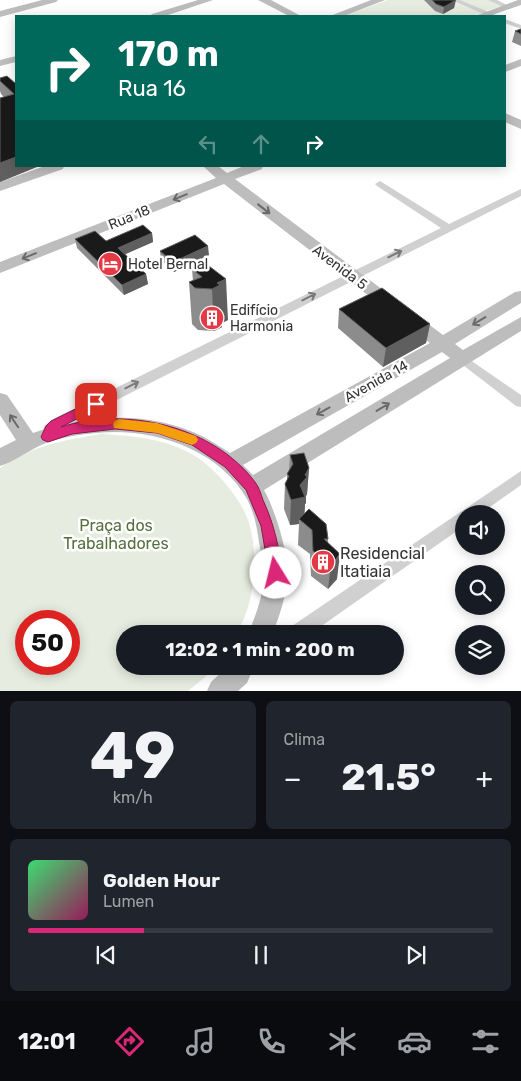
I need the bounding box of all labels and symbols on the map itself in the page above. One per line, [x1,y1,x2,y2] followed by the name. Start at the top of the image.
[173,192,188,202] one-way arrow
[106,201,153,234] street label: Rua 18
[257,203,270,214] one-way arrow
[309,241,370,293] street label: Avenida 5
[387,249,402,258] one-way arrow
[97,251,123,277] hotel icon: Hotel Bernal
[22,252,37,262] one-way arrow
[128,256,208,273] place label: Hotel Bernal
[301,292,316,301] one-way arrow
[230,302,293,335] place label: Edifício Harmonia
[199,305,225,331] building icon: Edifício Harmonia
[473,316,487,326] one-way arrow
[341,357,411,406] street label: Avenida 14
[125,380,140,390] one-way arrow
[75,383,117,425] pin
[375,402,389,412] one-way arrow
[316,406,331,416] one-way arrow
[9,414,19,428] one-way arrow
[63,516,169,553] park label: Praça dos Trabalhadores
[340,544,425,581] place label: Residencial Itatiaia
[249,546,301,598] position arrow
[310,549,336,575] building icon: Residencial Itatiaia
[15,610,80,675] speed limit sign: 50

